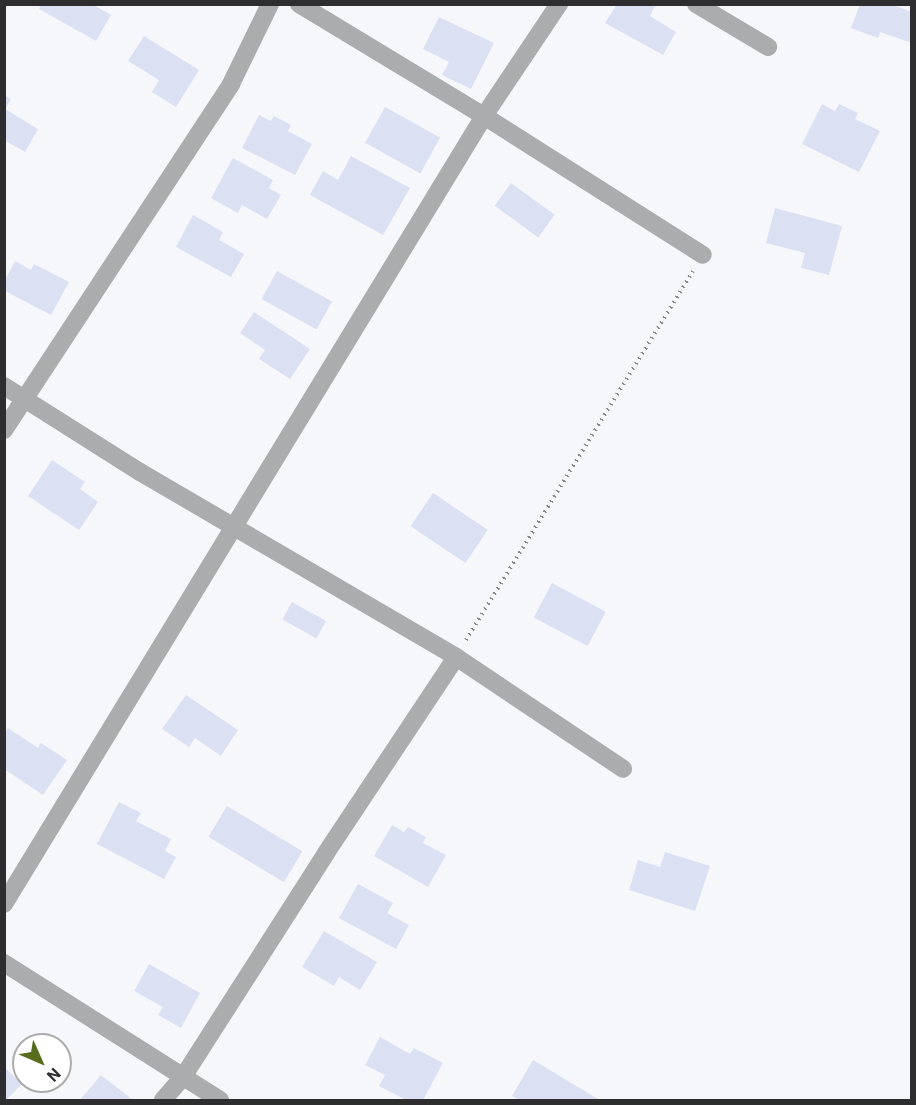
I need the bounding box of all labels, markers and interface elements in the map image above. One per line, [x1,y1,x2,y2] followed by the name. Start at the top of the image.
[12,1033,72,1093] north arrow
[43,1064,64,1085] text: N

